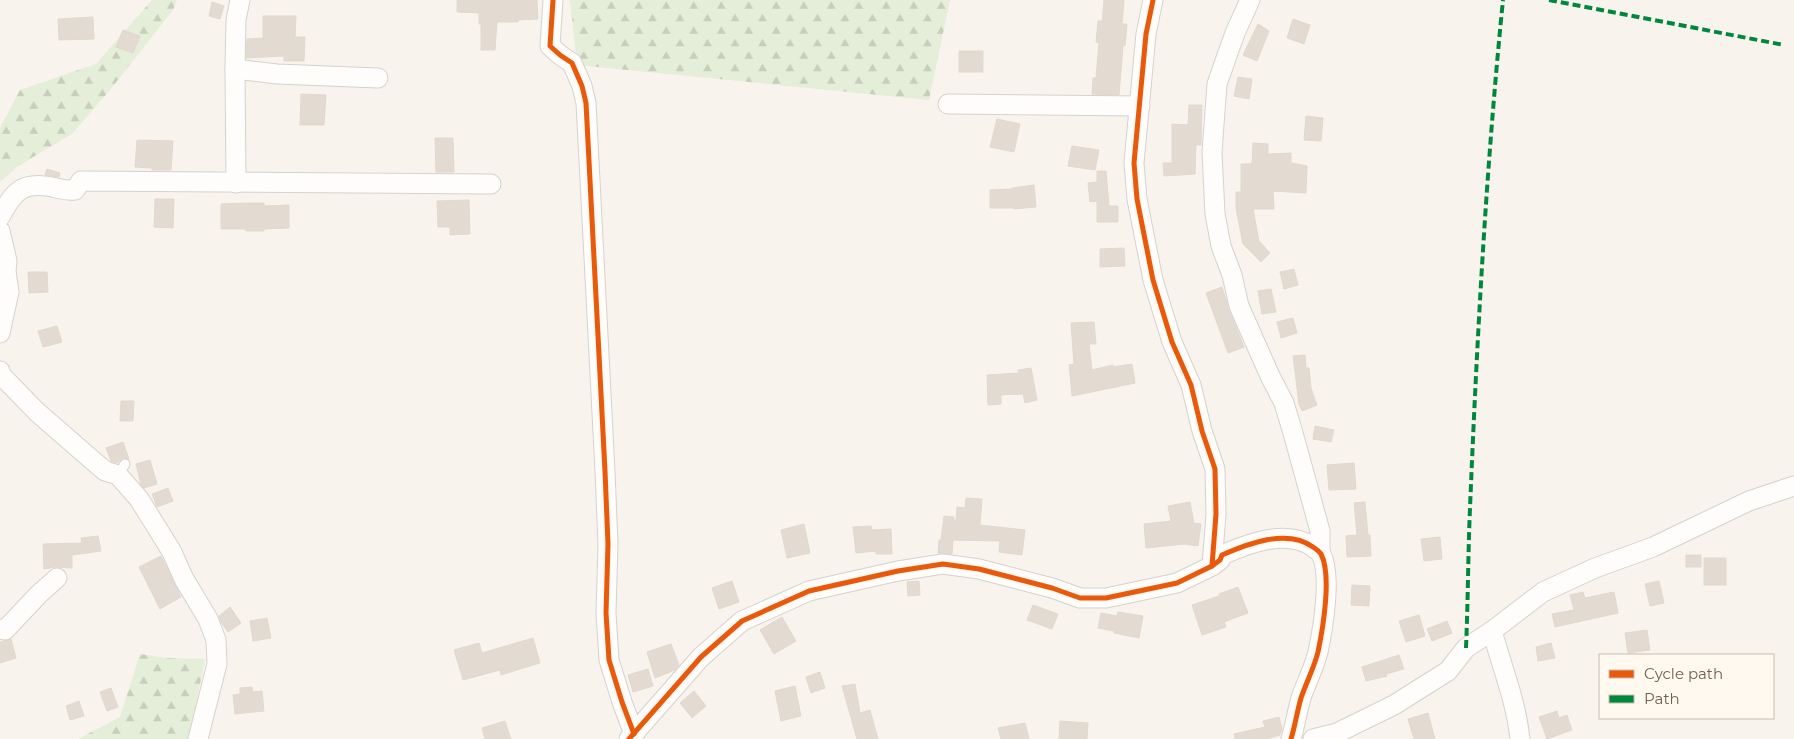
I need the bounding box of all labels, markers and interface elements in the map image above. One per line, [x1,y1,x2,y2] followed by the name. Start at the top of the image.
[1599,654,1774,719] legend
[1644,664,1723,683] text: Cycle path
[1644,689,1680,708] text: Path

